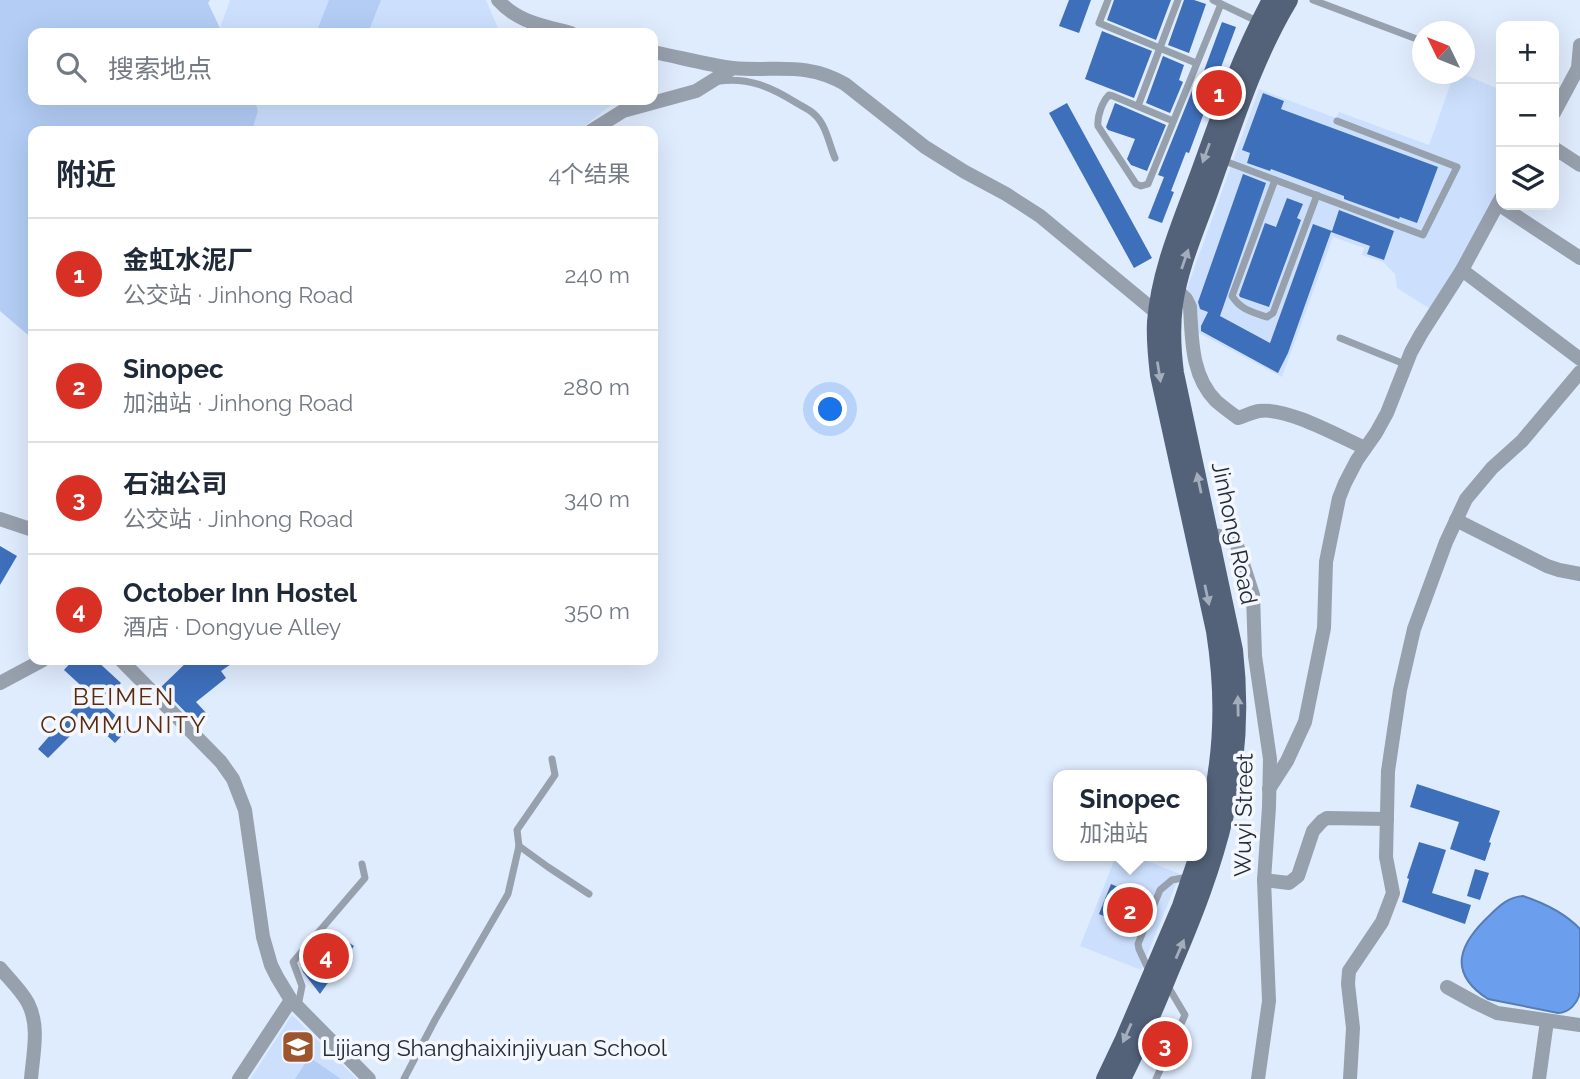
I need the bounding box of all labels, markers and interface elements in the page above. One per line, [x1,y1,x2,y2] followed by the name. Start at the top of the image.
[1412,21,1475,84] north arrow
[1496,21,1559,210] map controls
[1496,21,1559,84] button: +
[28,28,658,105] search box
[52,48,90,86] icon: search
[108,54,212,84] text: 搜索地点
[1196,67,1242,119] pin: 1
[1496,84,1559,147] button: −
[1201,143,1212,164] one-way arrow
[1496,147,1559,210] button: layers
[56,157,116,192] text: 附近
[548,160,630,187] text: 4个结果
[123,245,253,275] text: 金虹水泥厂
[1180,249,1191,270] one-way arrow
[73,261,85,288] text: 1
[564,261,630,288] text: 240 m
[123,281,353,308] text: 公交站 · Jinhong Road
[123,354,224,384] text: Sinopec
[1154,362,1165,384] one-way arrow
[73,373,85,400] text: 2
[563,373,630,400] text: 280 m
[123,389,353,416] text: 加油站 · Jinhong Road
[813,392,847,426] your location
[1207,459,1263,607] street label: Jinhong Road
[123,469,227,499] text: 石油公司
[1193,472,1204,494] one-way arrow
[73,485,85,512] text: 3
[564,485,630,512] text: 340 m
[123,505,353,532] text: 公交站 · Jinhong Road
[123,578,357,608] text: October Inn Hostel
[1201,584,1212,606] one-way arrow
[72,597,86,624] text: 4
[564,597,630,624] text: 350 m
[123,613,341,640] text: 酒店 · Dongyue Alley
[40,682,208,739] district label: BEIMEN COMMUNITY
[1232,695,1244,717] one-way arrow
[1228,753,1258,877] street label: Wuyi Street
[1053,770,1207,861] popup
[1080,784,1180,814] text: Sinopec
[1080,819,1149,846] text: 加油站
[1107,884,1153,936] pin: 2
[303,930,349,982] pin: 4
[1175,939,1186,960] one-way arrow
[1142,1018,1188,1070] pin: 3
[1121,1022,1132,1043] one-way arrow
[279,1028,317,1066] school or university icon: Lijiang Shanghaixinjiyuan School
[322,1034,668,1061] place label: Lijiang Shanghaixinjiyuan School

